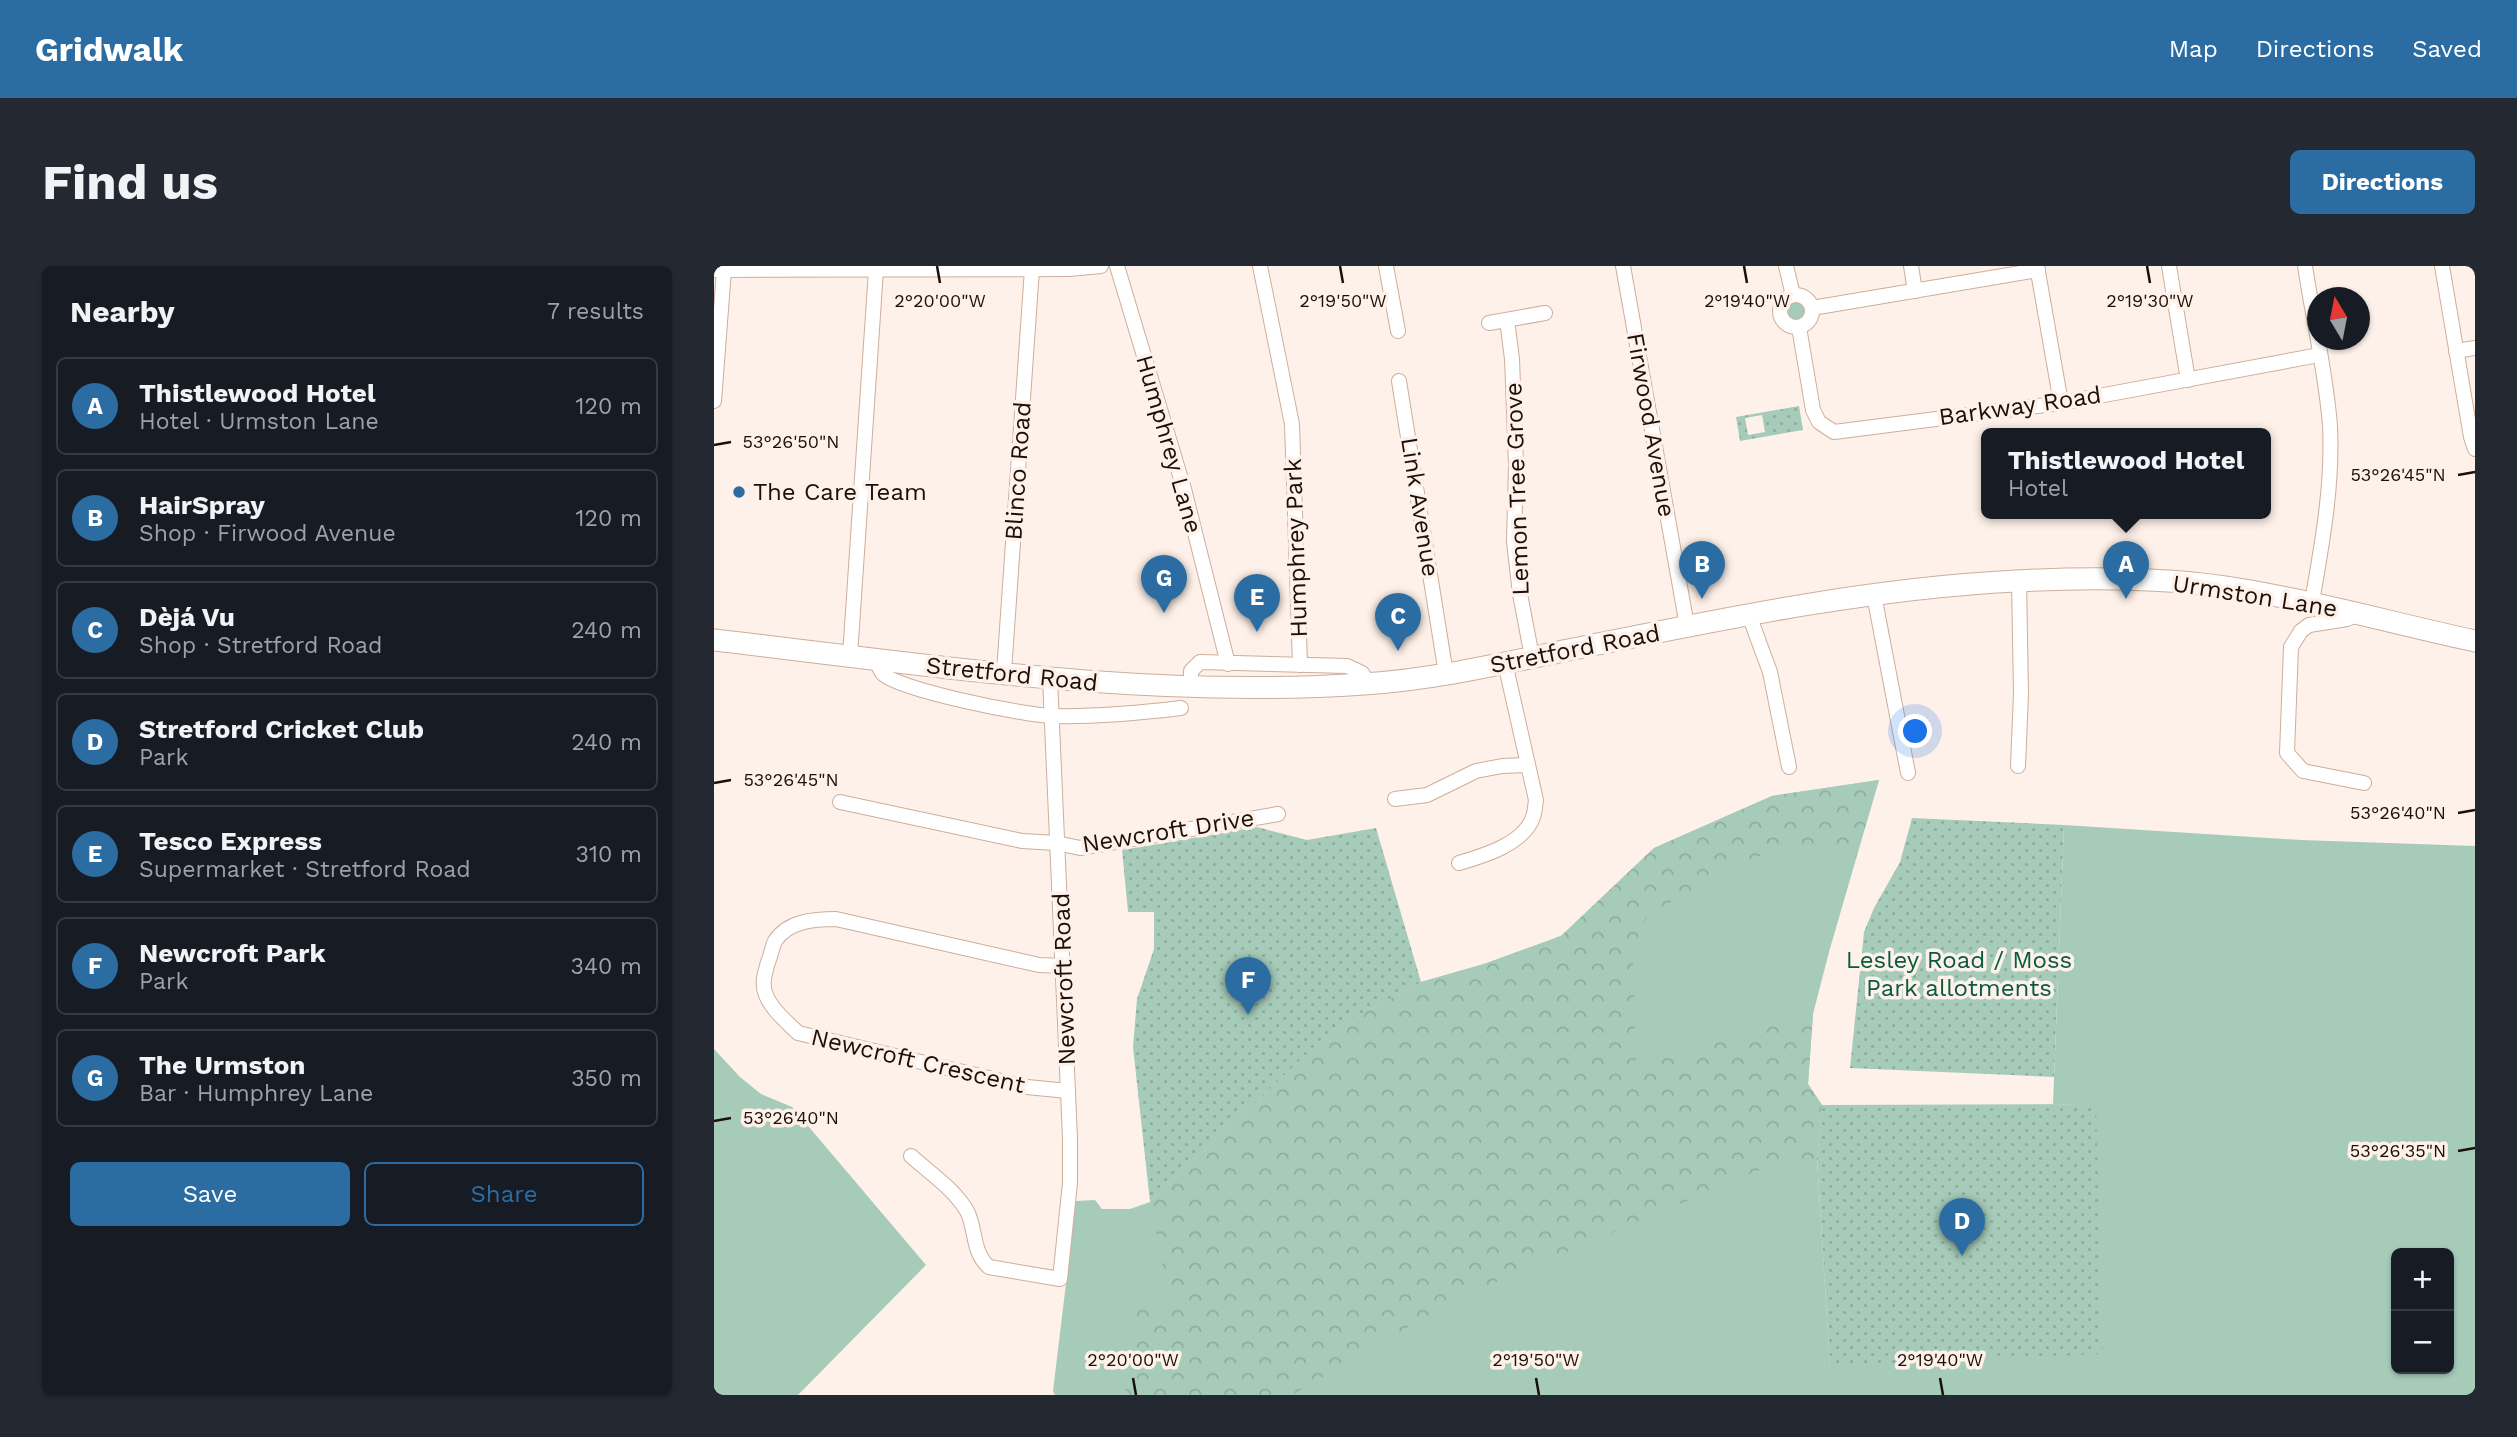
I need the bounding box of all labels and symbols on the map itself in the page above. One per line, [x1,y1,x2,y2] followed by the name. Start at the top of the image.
[2307,287,2370,350] north arrow
[894,290,986,311] text: 2°20'00"W
[1299,290,1387,311] text: 2°19'50"W
[1704,290,1790,311] text: 2°19'40"W
[2106,290,2194,311] text: 2°19'30"W
[1621,331,1681,519] street label: Firwood Avenue
[1130,352,1208,536] street label: Humphrey Lane
[1937,381,2103,431] street label: Barkway Road
[1499,382,1535,596] street label: Lemon Tree Grove
[999,401,1037,541] street label: Blinco Road
[742,431,840,452] text: 53°26'50"N
[1395,435,1445,579] street label: Link Avenue
[1279,458,1313,638] street label: Humphrey Park
[2350,464,2446,485] text: 53°26'45"N
[753,478,927,506] place label: The Care Team
[731,484,747,500] marker: The Care Team
[1679,541,1725,599] pin: B
[2103,541,2149,599] pin: A
[1141,555,1187,613] pin: G
[2171,569,2339,623] street label: Urmston Lane
[1234,574,1280,632] pin: E
[1375,593,1421,651] pin: C
[1488,619,1662,679] street label: Stretford Road
[925,651,1099,697] street label: Stretford Road
[1898,714,1932,748] your location
[743,769,839,790] text: 53°26'45"N
[2350,802,2446,823] text: 53°26'40"N
[1080,804,1256,858] street label: Newcroft Drive
[1047,892,1081,1066] street label: Newcroft Road
[1846,946,2072,1002] park label: Lesley Road / Moss Park allotments
[1225,957,1271,1015] pin: F
[808,1023,1028,1099] street label: Newcroft Crescent
[743,1107,839,1128] text: 53°26'40"N
[2350,1140,2446,1161] text: 53°26'35"N
[1939,1198,1985,1256] pin: D
[1087,1349,1179,1370] text: 2°20'00"W
[1492,1349,1580,1370] text: 2°19'50"W
[1897,1349,1983,1370] text: 2°19'40"W

